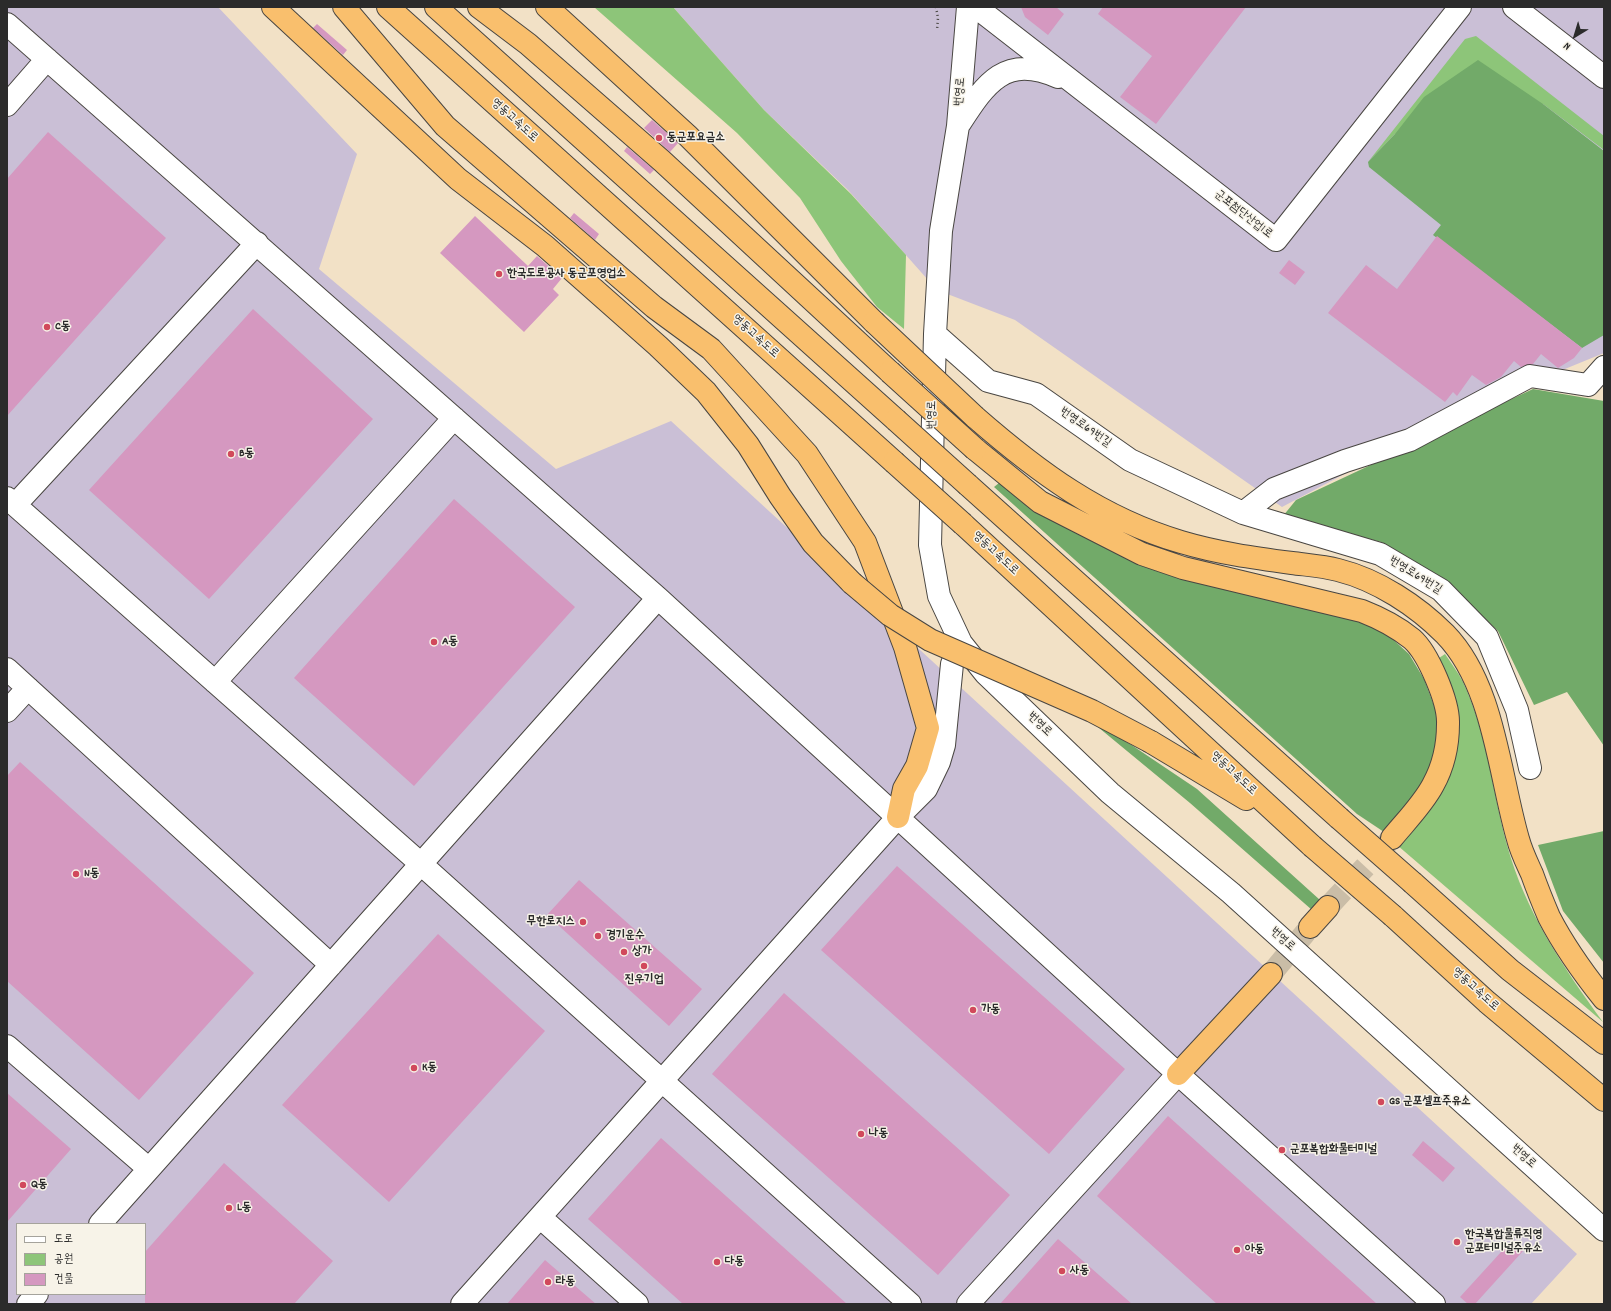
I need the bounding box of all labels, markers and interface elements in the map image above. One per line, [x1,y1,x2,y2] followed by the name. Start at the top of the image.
[1555,16,1595,56] north arrow
[1561,37,1575,53] text: N
[953,77,969,107] street label: 번영로
[488,96,540,146] street label: 영동고속도로
[667,131,725,145] place label: 동군포요금소
[654,133,664,143] marker: 동군포요금소
[1211,188,1275,242] street label: 군포첨단산업1로
[507,267,626,281] place label: 한국도로공사 동군포영업소
[494,269,504,279] marker: 한국도로공사 동군포영업소
[729,312,781,362] street label: 영동고속도로
[55,320,71,334] place label: C동
[42,322,52,332] marker: C동
[926,400,940,430] street label: 번영로
[1056,405,1114,451] street label: 번영로69번길
[239,447,254,461] place label: B동
[226,449,236,459] marker: B동
[969,529,1021,579] street label: 영동고속도로
[1386,554,1444,598] street label: 번영로69번길
[442,635,458,649] place label: A동
[429,637,439,647] marker: A동
[1024,710,1054,740] street label: 번영로
[1207,749,1259,799] street label: 영동고속도로
[84,867,100,881] place label: N동
[71,869,81,879] marker: N동
[527,915,575,929] place label: 무한로지스
[578,917,588,927] marker: 무한로지스
[1266,925,1298,955] street label: 번영로
[606,929,645,943] place label: 경기운수
[593,931,603,941] marker: 경기운수
[632,945,651,959] place label: 상가
[619,947,629,957] marker: 상가
[639,961,649,971] marker: 진우기업
[1449,965,1501,1015] street label: 영동고속도로
[625,973,663,987] place label: 진우기업
[981,1003,1000,1017] place label: 가동
[968,1005,978,1015] marker: 가동
[422,1061,437,1075] place label: K동
[409,1063,419,1073] marker: K동
[1389,1095,1471,1109] place label: GS 군포셀프주유소
[1376,1097,1386,1107] marker: GS 군포셀프주유소
[869,1127,888,1141] place label: 나동
[856,1129,866,1139] marker: 나동
[1507,1142,1539,1172] street label: 번영로
[1290,1143,1377,1157] place label: 군포복합화물터미널
[1277,1145,1287,1155] marker: 군포복합화물터미널
[31,1178,48,1192] place label: Q동
[18,1180,28,1190] marker: Q동
[237,1201,252,1215] place label: L동
[224,1203,234,1213] marker: L동
[16,1223,146,1295] legend
[1465,1228,1542,1256] place label: 한국복합물류직영 군포터미널주유소
[54,1231,73,1248] text: 도로
[1452,1237,1462,1247] marker: 한국복합물류직영 군포터미널주유소
[1245,1243,1264,1257] place label: 아동
[1232,1245,1242,1255] marker: 아동
[54,1251,73,1268] text: 공원
[725,1255,744,1269] place label: 다동
[712,1257,722,1267] marker: 다동
[1070,1264,1089,1278] place label: 사동
[1057,1266,1067,1276] marker: 사동
[54,1271,73,1288] text: 건물
[556,1275,575,1289] place label: 라동
[543,1277,553,1287] marker: 라동

